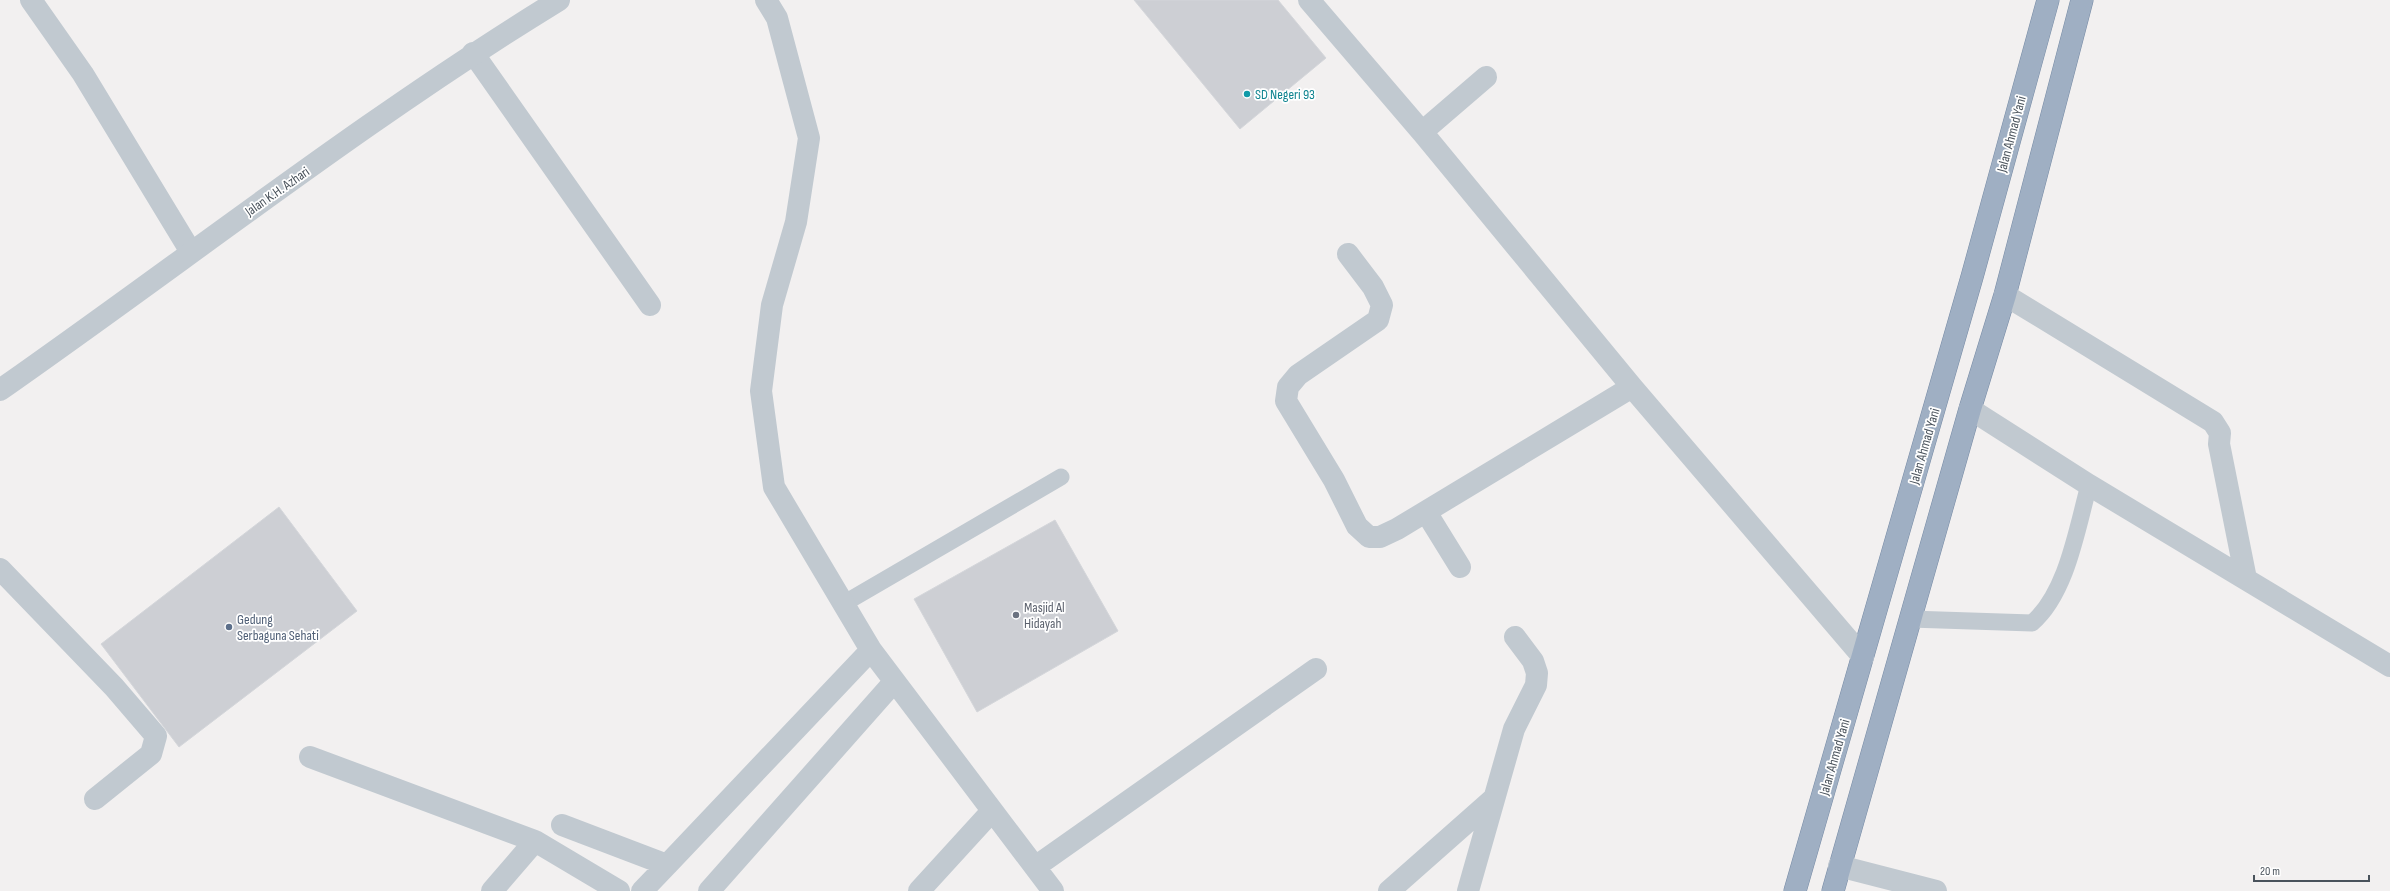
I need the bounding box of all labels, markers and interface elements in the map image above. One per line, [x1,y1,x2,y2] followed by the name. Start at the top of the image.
[1255,86,1315,103] place label: SD Negeri 93
[1242,89,1252,99] marker: SD Negeri 93
[1993,94,2030,175] street label: Jalan Ahmad Yani
[241,163,313,220] street label: Jalan K.H. Azhari
[1905,406,1943,487] street label: Jalan Ahmad Yani
[1024,599,1065,632] place label: Masjid Al Hidayah
[1011,610,1021,620] marker: Masjid Al Hidayah
[237,611,319,644] place label: Gedung Serbaguna Sehati
[224,622,234,632] marker: Gedung Serbaguna Sehati
[1815,717,1853,798] street label: Jalan Ahmad Yani
[2254,857,2369,883] scale bar
[2260,864,2280,879] text: 20 m

